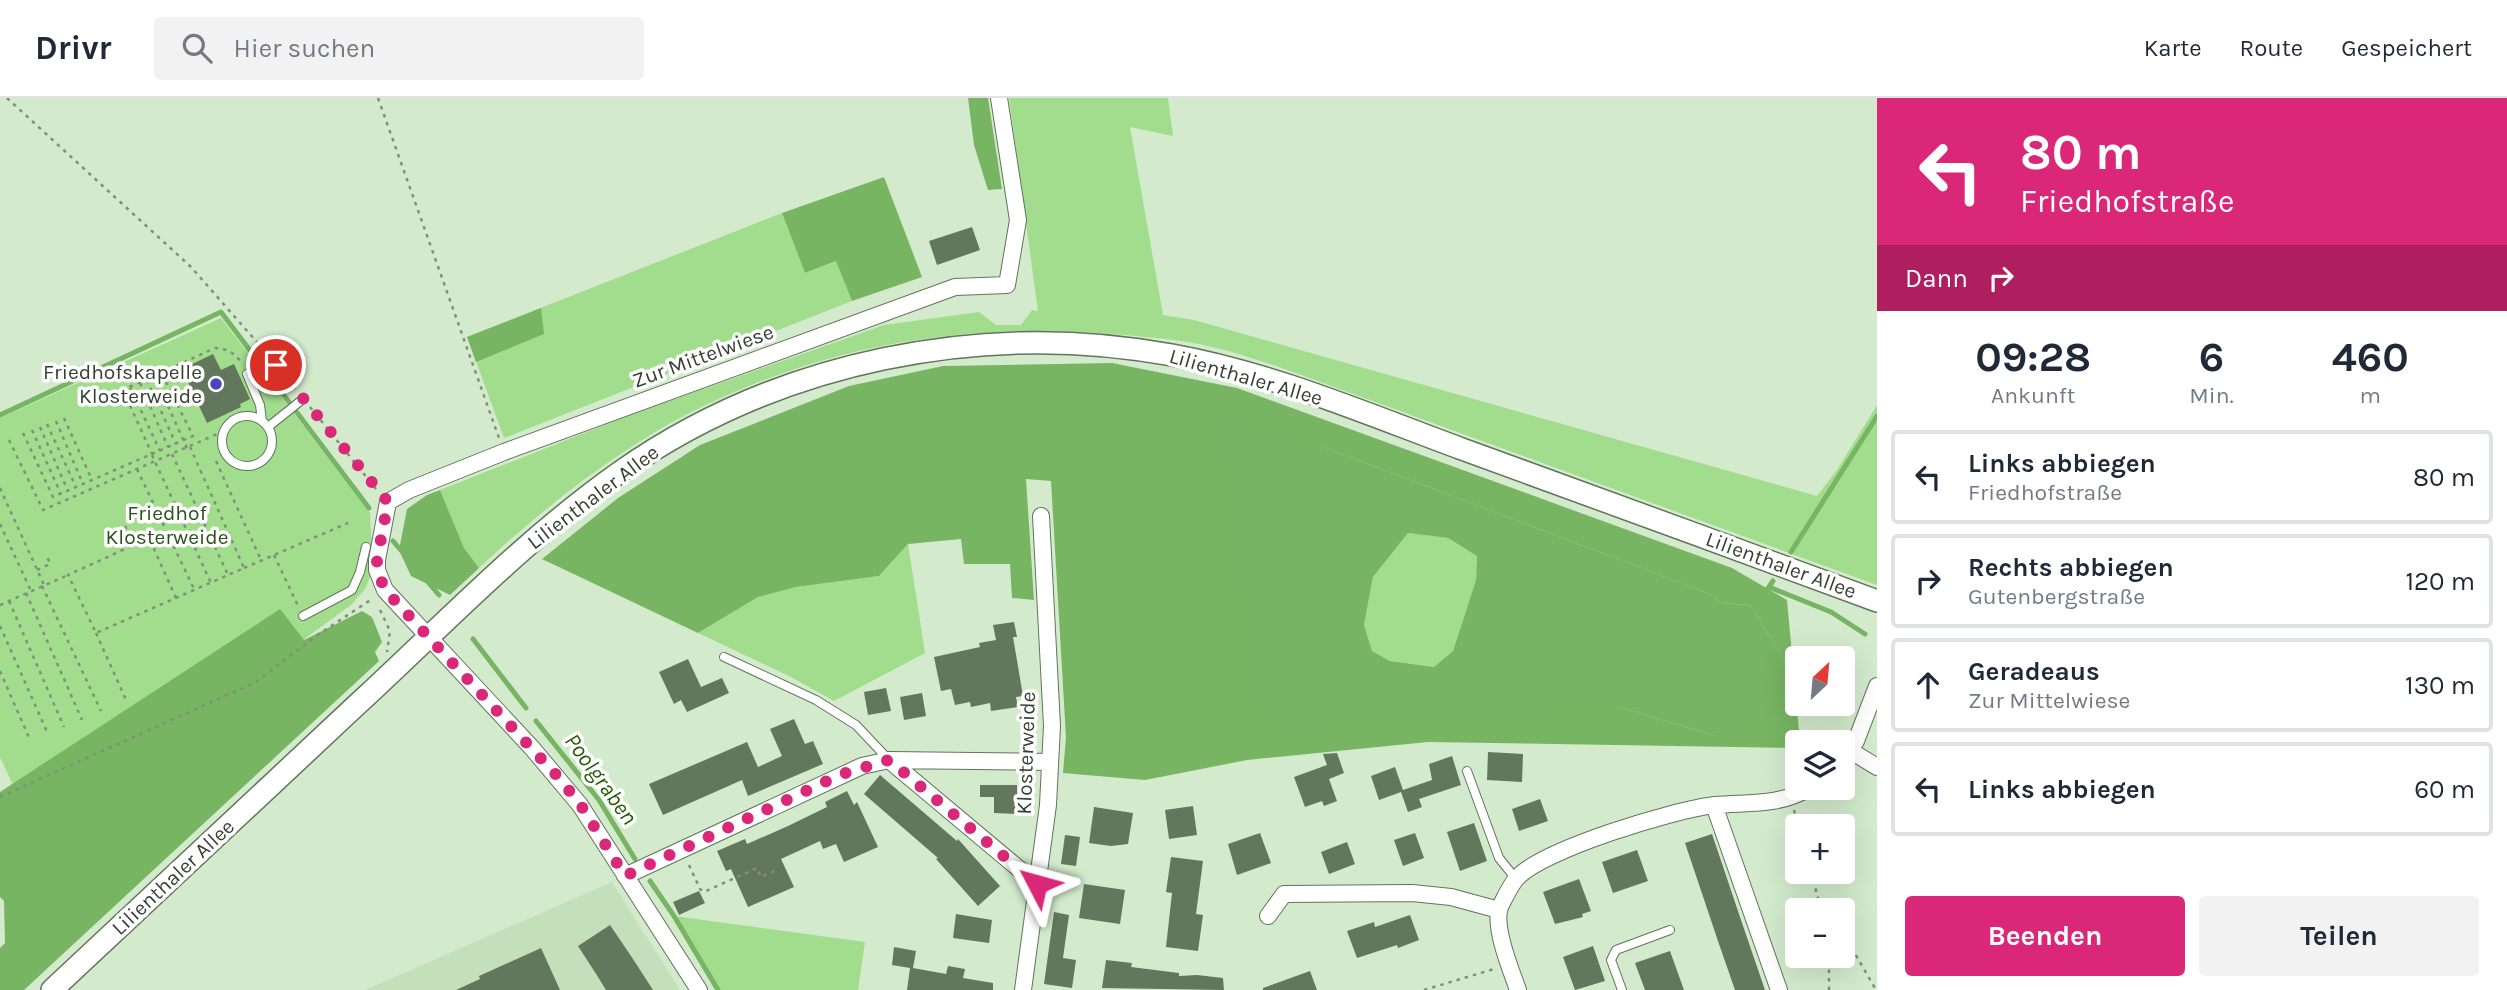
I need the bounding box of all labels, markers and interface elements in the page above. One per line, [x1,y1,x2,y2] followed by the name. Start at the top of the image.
[154,17,644,80] search box
[35,29,112,67] text: Drivr
[178,29,216,67] icon: search
[234,33,375,64] text: Hier suchen
[2144,34,2202,62] text: Karte
[2240,34,2303,62] text: Route
[2341,34,2472,62] text: Gespeichert
[2020,124,2142,181] text: 80 m
[1905,126,1996,217] icon: left
[2020,183,2234,220] text: Friedhofstraße
[1982,259,2020,297] icon: right
[1905,263,1968,294] text: Dann
[629,319,777,393] street label: Zur Mittelwiese
[1975,332,2091,382] text: 09:28
[2199,332,2224,382] text: 6
[2332,332,2409,382] text: 460
[246,335,306,395] pin
[1167,344,1325,410] street label: Lilienthaler Allee
[257,346,295,384] icon: arrive
[43,360,202,408] place label: Friedhofskapelle Klosterweide
[208,376,224,392] marker: Friedhofskapelle Klosterweide
[1991,382,2075,409] text: Ankunft
[2189,382,2234,409] text: Min.
[2360,382,2381,409] text: m
[523,440,663,554] street label: Lilienthaler Allee
[1968,448,2156,479] text: Links abbiegen
[1909,458,1947,496] icon: left
[2413,462,2475,493] text: 80 m
[1968,479,2122,506] text: Friedhofstraße
[106,501,228,549] park label: Friedhof Klosterweide
[1702,527,1860,603] street label: Lilienthaler Allee
[1968,552,2174,583] text: Rechts abbiegen
[1909,562,1947,600] icon: right
[2405,566,2475,597] text: 120 m
[1968,583,2145,610] text: Gutenbergstraße
[1785,646,1855,716] north arrow
[1785,646,1855,968] map controls
[1968,656,2100,687] text: Geradeaus
[1909,666,1947,704] icon: ahead
[2405,670,2475,701] text: 130 m
[1968,687,2130,714] text: Zur Mittelwiese
[1012,691,1040,815] street label: Klosterweide
[559,728,643,830] water label: Poolgraben
[1785,730,1855,800] button: layers
[1909,770,1947,808] icon: left
[1968,774,2156,805] text: Links abbiegen
[2414,774,2475,805] text: 60 m
[107,814,239,940] street label: Lilienthaler Allee
[1785,814,1855,884] button: +
[1000,847,1074,921] position arrow
[1905,896,2185,976] button: Beenden
[2199,896,2479,976] button: Teilen
[1785,898,1855,968] button: −

